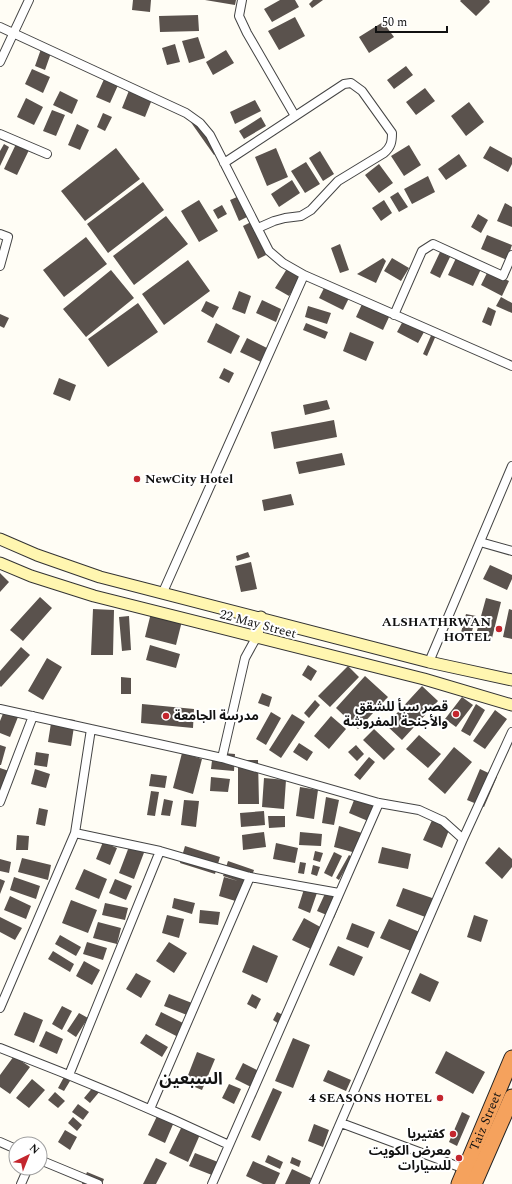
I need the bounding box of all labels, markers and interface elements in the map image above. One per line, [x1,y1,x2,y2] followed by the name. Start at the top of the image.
[376,8,447,34] scale bar
[382,13,407,32] text: 50 m
[145,469,233,489] place label: NewCity Hotel
[132,474,142,484] marker: NewCity Hotel
[217,604,299,644] street label: 22 May Street
[382,612,491,647] place label: ALSHATHRWAN HOTEL
[494,624,504,634] marker: ALSHATHRWAN HOTEL
[343,697,448,732] place label: قصر سبأ للشقق والأجنحة المفروشة
[174,706,259,726] place label: مدرسة الجامعة
[451,709,461,719] marker: قصر سبأ للشقق والأجنحة المفروشة
[161,711,171,721] marker: مدرسة الجامعة
[159,1066,223,1092] district label: السبعين
[308,1088,432,1108] place label: 4 SEASONS HOTEL
[464,1088,507,1154] street label: Taiz Street
[435,1093,445,1103] marker: 4 SEASONS HOTEL
[407,1124,445,1144] place label: كفتيريا
[448,1129,458,1139] marker: كفتيريا
[8,1136,48,1176] north arrow
[25,1140,44,1158] text: N
[369,1141,451,1176] place label: معرض الكويت للسيارات
[454,1153,464,1163] marker: معرض الكويت للسيارات

